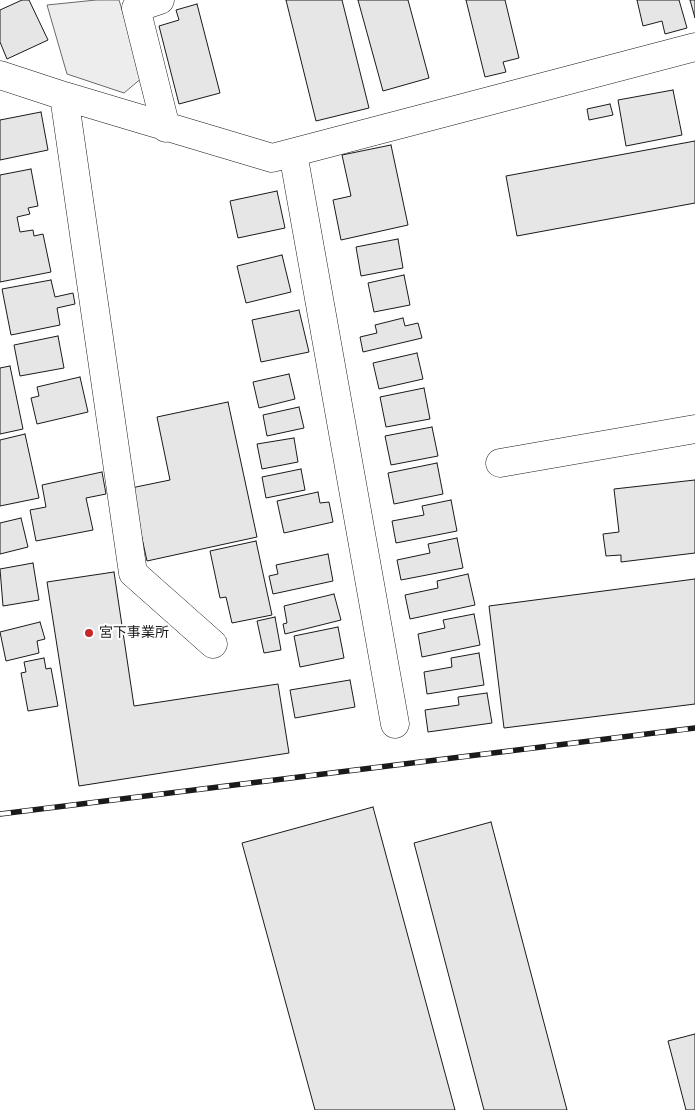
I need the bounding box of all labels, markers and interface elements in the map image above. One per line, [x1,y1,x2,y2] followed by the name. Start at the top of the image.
[99,625,169,641] place label: 宮下事業所
[83,627,95,639] marker: 宮下事業所

